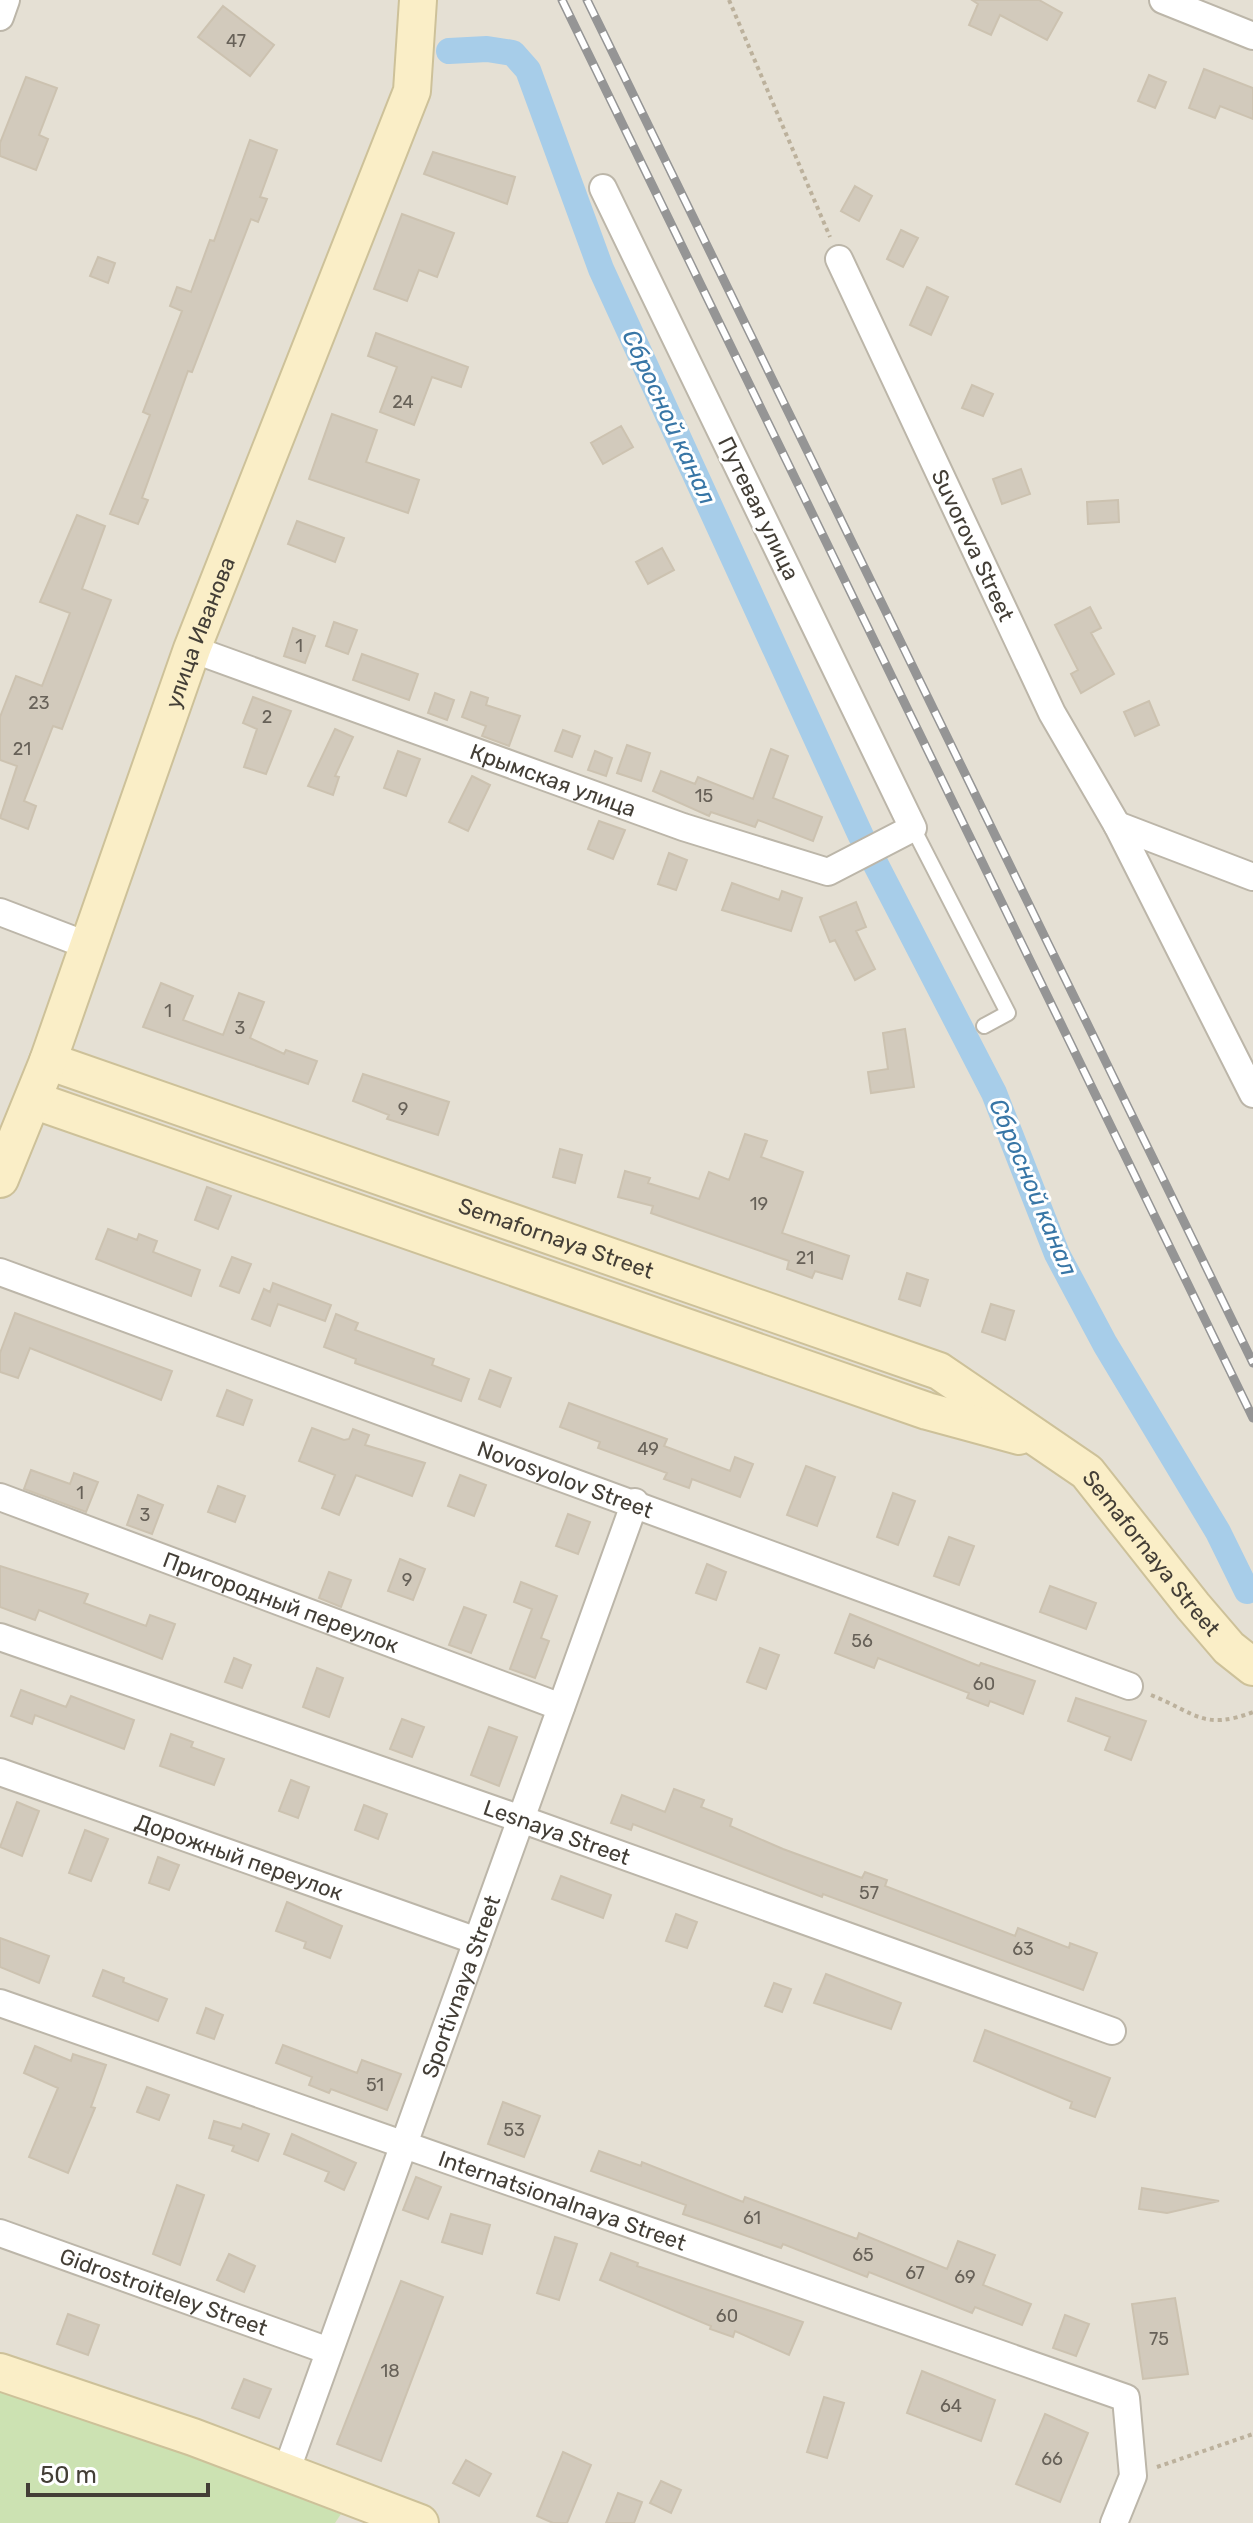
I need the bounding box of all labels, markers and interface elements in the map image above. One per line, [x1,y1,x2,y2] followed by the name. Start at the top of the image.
[226,30,246,52] house number: 47
[616,325,722,509] water label: Сбросной канал
[392,391,414,413] house number: 24
[712,432,805,584] street label: Путевая улица
[926,465,1020,626] street label: Suvorova Street
[159,553,241,712] street label: улица Иванова
[295,635,303,657] house number: 1
[28,692,50,714] house number: 23
[262,706,272,728] house number: 2
[13,738,31,760] house number: 21
[466,738,640,823] street label: Крымская улица
[695,785,713,807] house number: 15
[164,1000,172,1022] house number: 1
[235,1017,245,1039] house number: 3
[983,1094,1083,1280] water label: Сбросной канал
[398,1098,408,1120] house number: 9
[455,1192,658,1285] street label: Semafornaya Street
[750,1193,768,1215] house number: 19
[796,1247,814,1269] house number: 21
[473,1435,657,1524] street label: Novosyolov Street
[637,1438,659,1460] house number: 49
[1077,1465,1226,1642] street label: Semafornaya Street
[76,1482,84,1504] house number: 1
[140,1504,150,1526] house number: 3
[159,1546,403,1659] street label: Пригородный переулок
[402,1569,412,1591] house number: 9
[851,1630,873,1652] house number: 56
[973,1673,995,1695] house number: 60
[480,1794,634,1871] street label: Lesnaya Street
[132,1808,347,1907] street label: Дорожный переулок
[859,1882,879,1904] house number: 57
[416,1891,507,2082] street label: Sportivnaya Street
[1012,1938,1034,1960] house number: 63
[366,2074,384,2096] house number: 51
[503,2119,525,2141] house number: 53
[435,2145,690,2257] street label: Internatsionalnaya Street
[743,2207,761,2229] house number: 61
[56,2243,272,2342] street label: Gidrostroiteley Street
[852,2244,874,2266] house number: 65
[905,2262,925,2284] house number: 67
[954,2266,976,2288] house number: 69
[716,2305,738,2327] house number: 60
[1149,2328,1169,2350] house number: 75
[380,2360,400,2382] house number: 18
[940,2395,962,2417] house number: 64
[28,2447,208,2497] scale bar
[1041,2448,1063,2470] house number: 66
[40,2461,97,2489] text: 50 m

